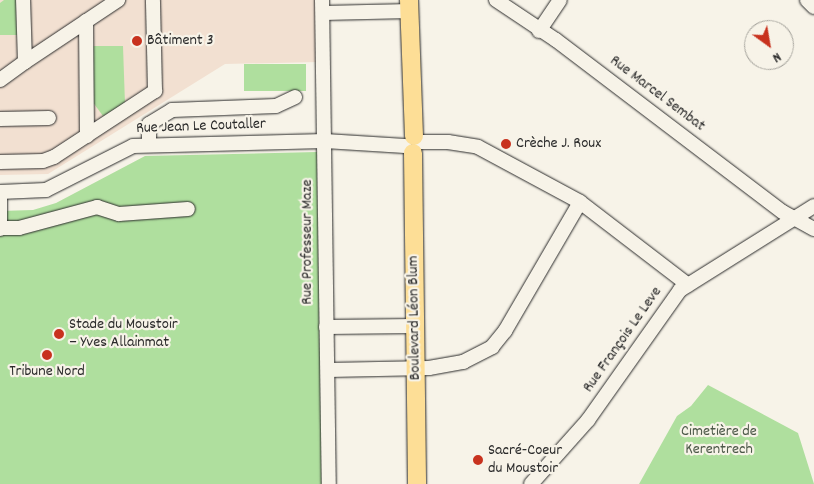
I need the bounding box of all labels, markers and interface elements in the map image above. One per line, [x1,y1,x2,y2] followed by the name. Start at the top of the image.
[744,20,794,70] north arrow
[147,31,213,51] place label: Bâtiment 3
[131,35,143,47] marker: Bâtiment 3
[768,47,785,67] text: N
[605,52,709,136] street label: Rue Marcel Sembat
[136,115,266,139] street label: Rue Jean Le Coutaller
[516,134,601,154] place label: Crèche J. Roux
[500,138,512,150] marker: Crèche J. Roux
[298,179,318,305] street label: Rue Professeur Maze
[404,256,426,380] street label: Boulevard Léon Blum
[579,283,667,397] street label: Rue François Le Leve
[69,315,178,353] place label: Stade du Moustoir – Yves Allainmat
[53,328,65,340] marker: Stade du Moustoir – Yves Allainmat
[41,349,53,361] marker: Tribune Nord
[9,362,85,382] place label: Tribune Nord
[681,422,757,460] park label: Cimetière de Kerentrech
[488,441,562,479] place label: Sacré-Coeur du Moustoir
[472,454,484,466] marker: Sacré-Coeur du Moustoir

